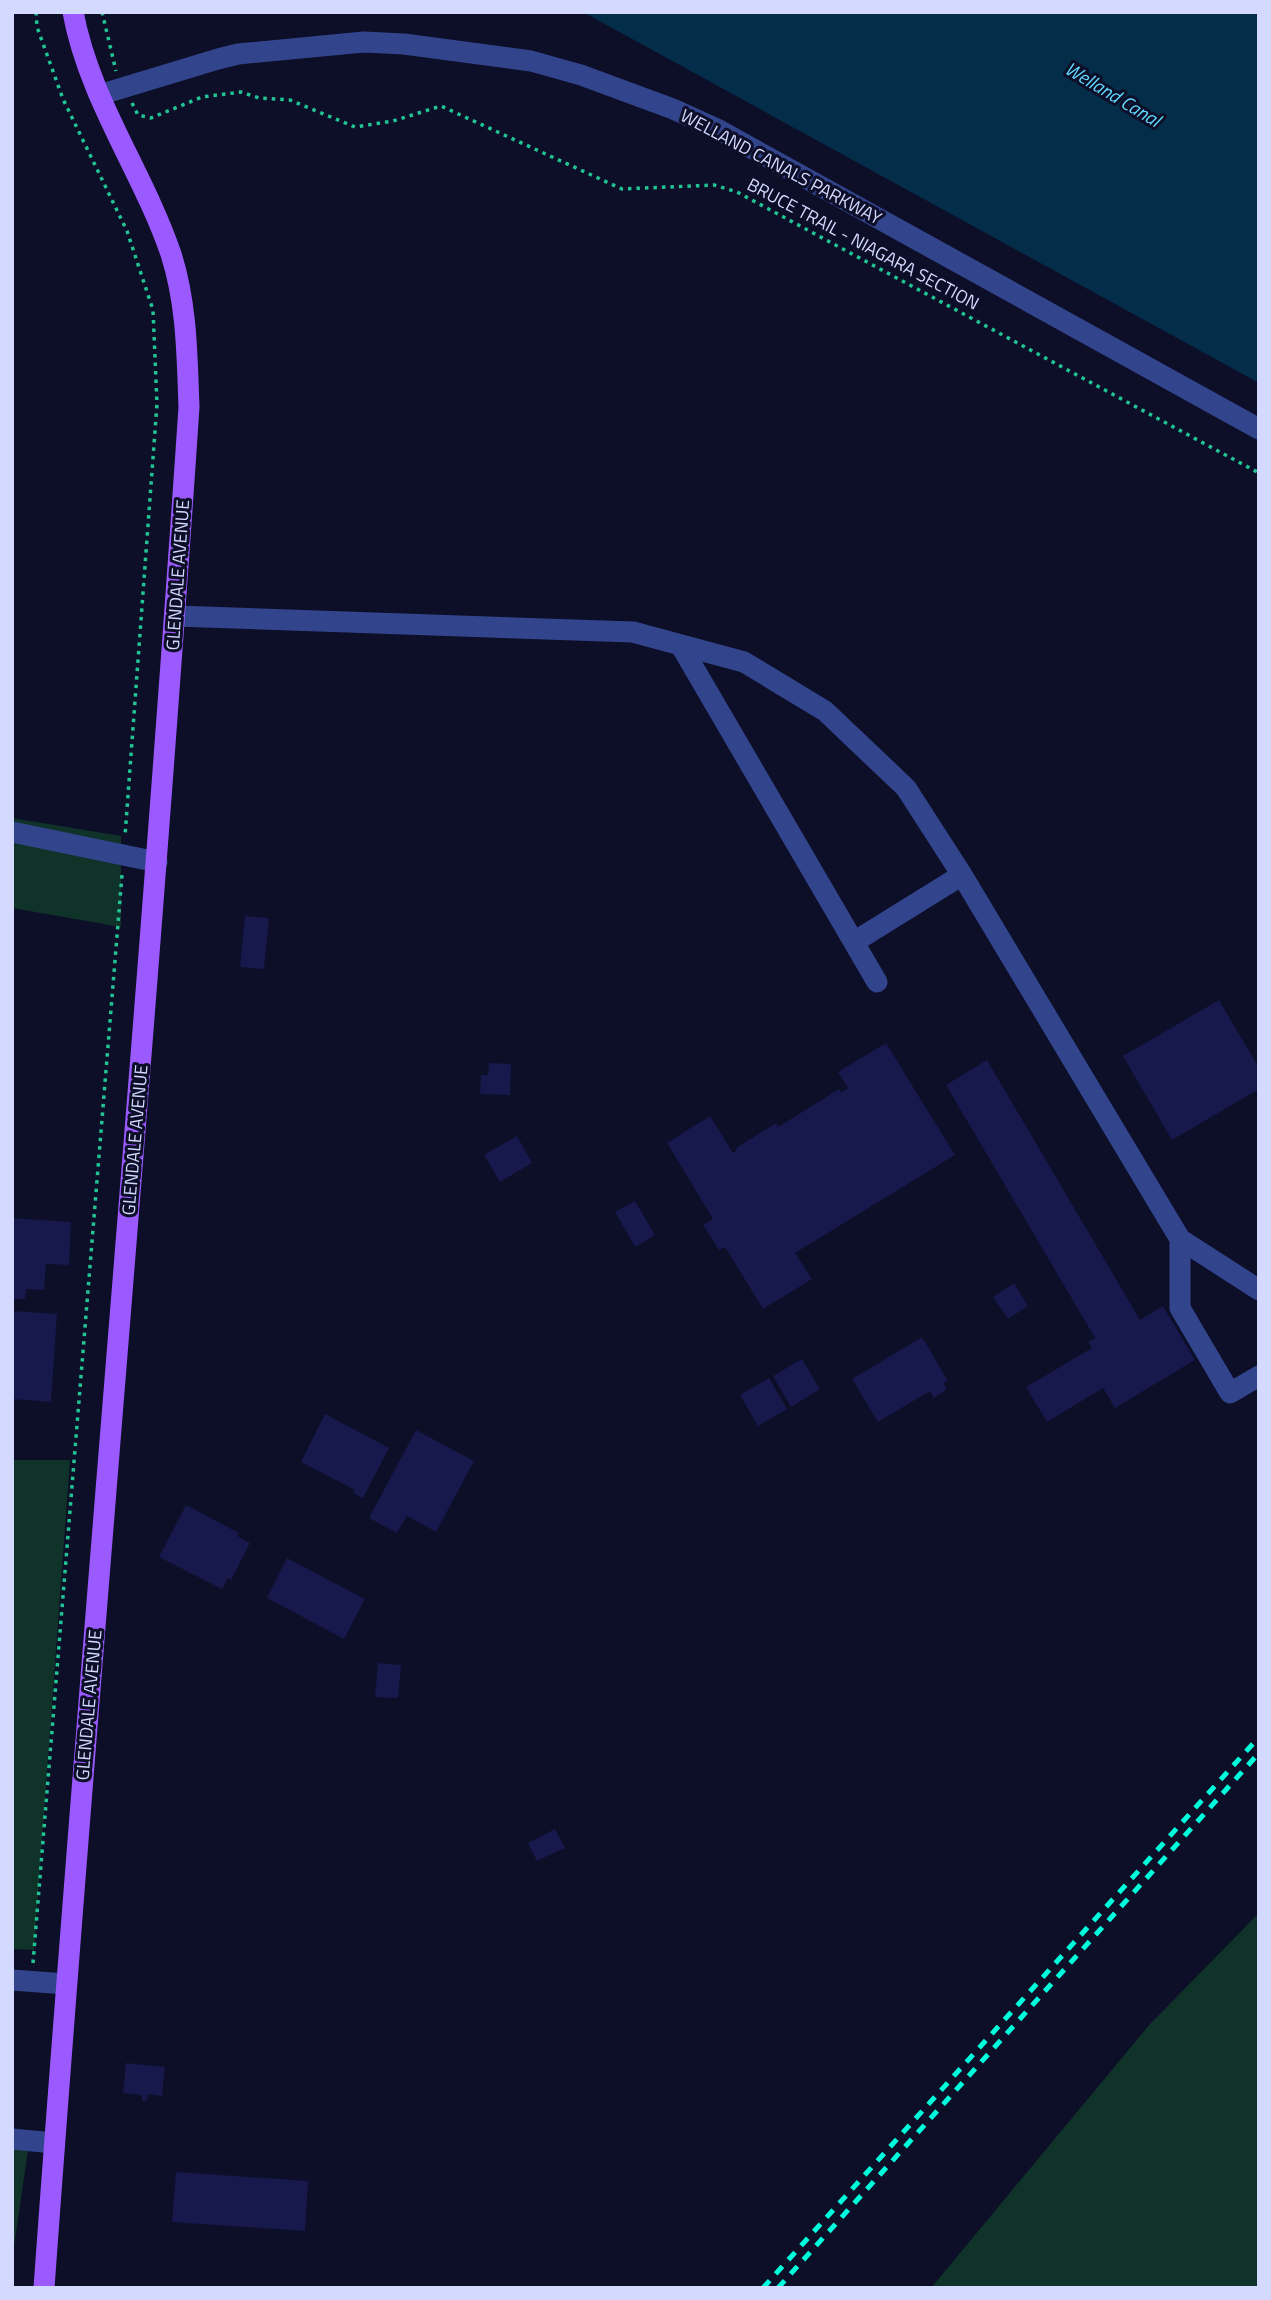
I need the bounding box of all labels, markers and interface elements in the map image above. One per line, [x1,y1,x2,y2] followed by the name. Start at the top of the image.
[1060,54,1168,134] water label: Welland Canal
[676,102,887,231] street label: WELLAND CANALS PARKWAY
[742,171,984,316] street label: BRUCE TRAIL - NIAGARA SECTION
[159,499,196,651] street label: GLENDALE AVENUE
[114,1064,155,1216] street label: GLENDALE AVENUE
[68,1629,109,1781] street label: GLENDALE AVENUE

